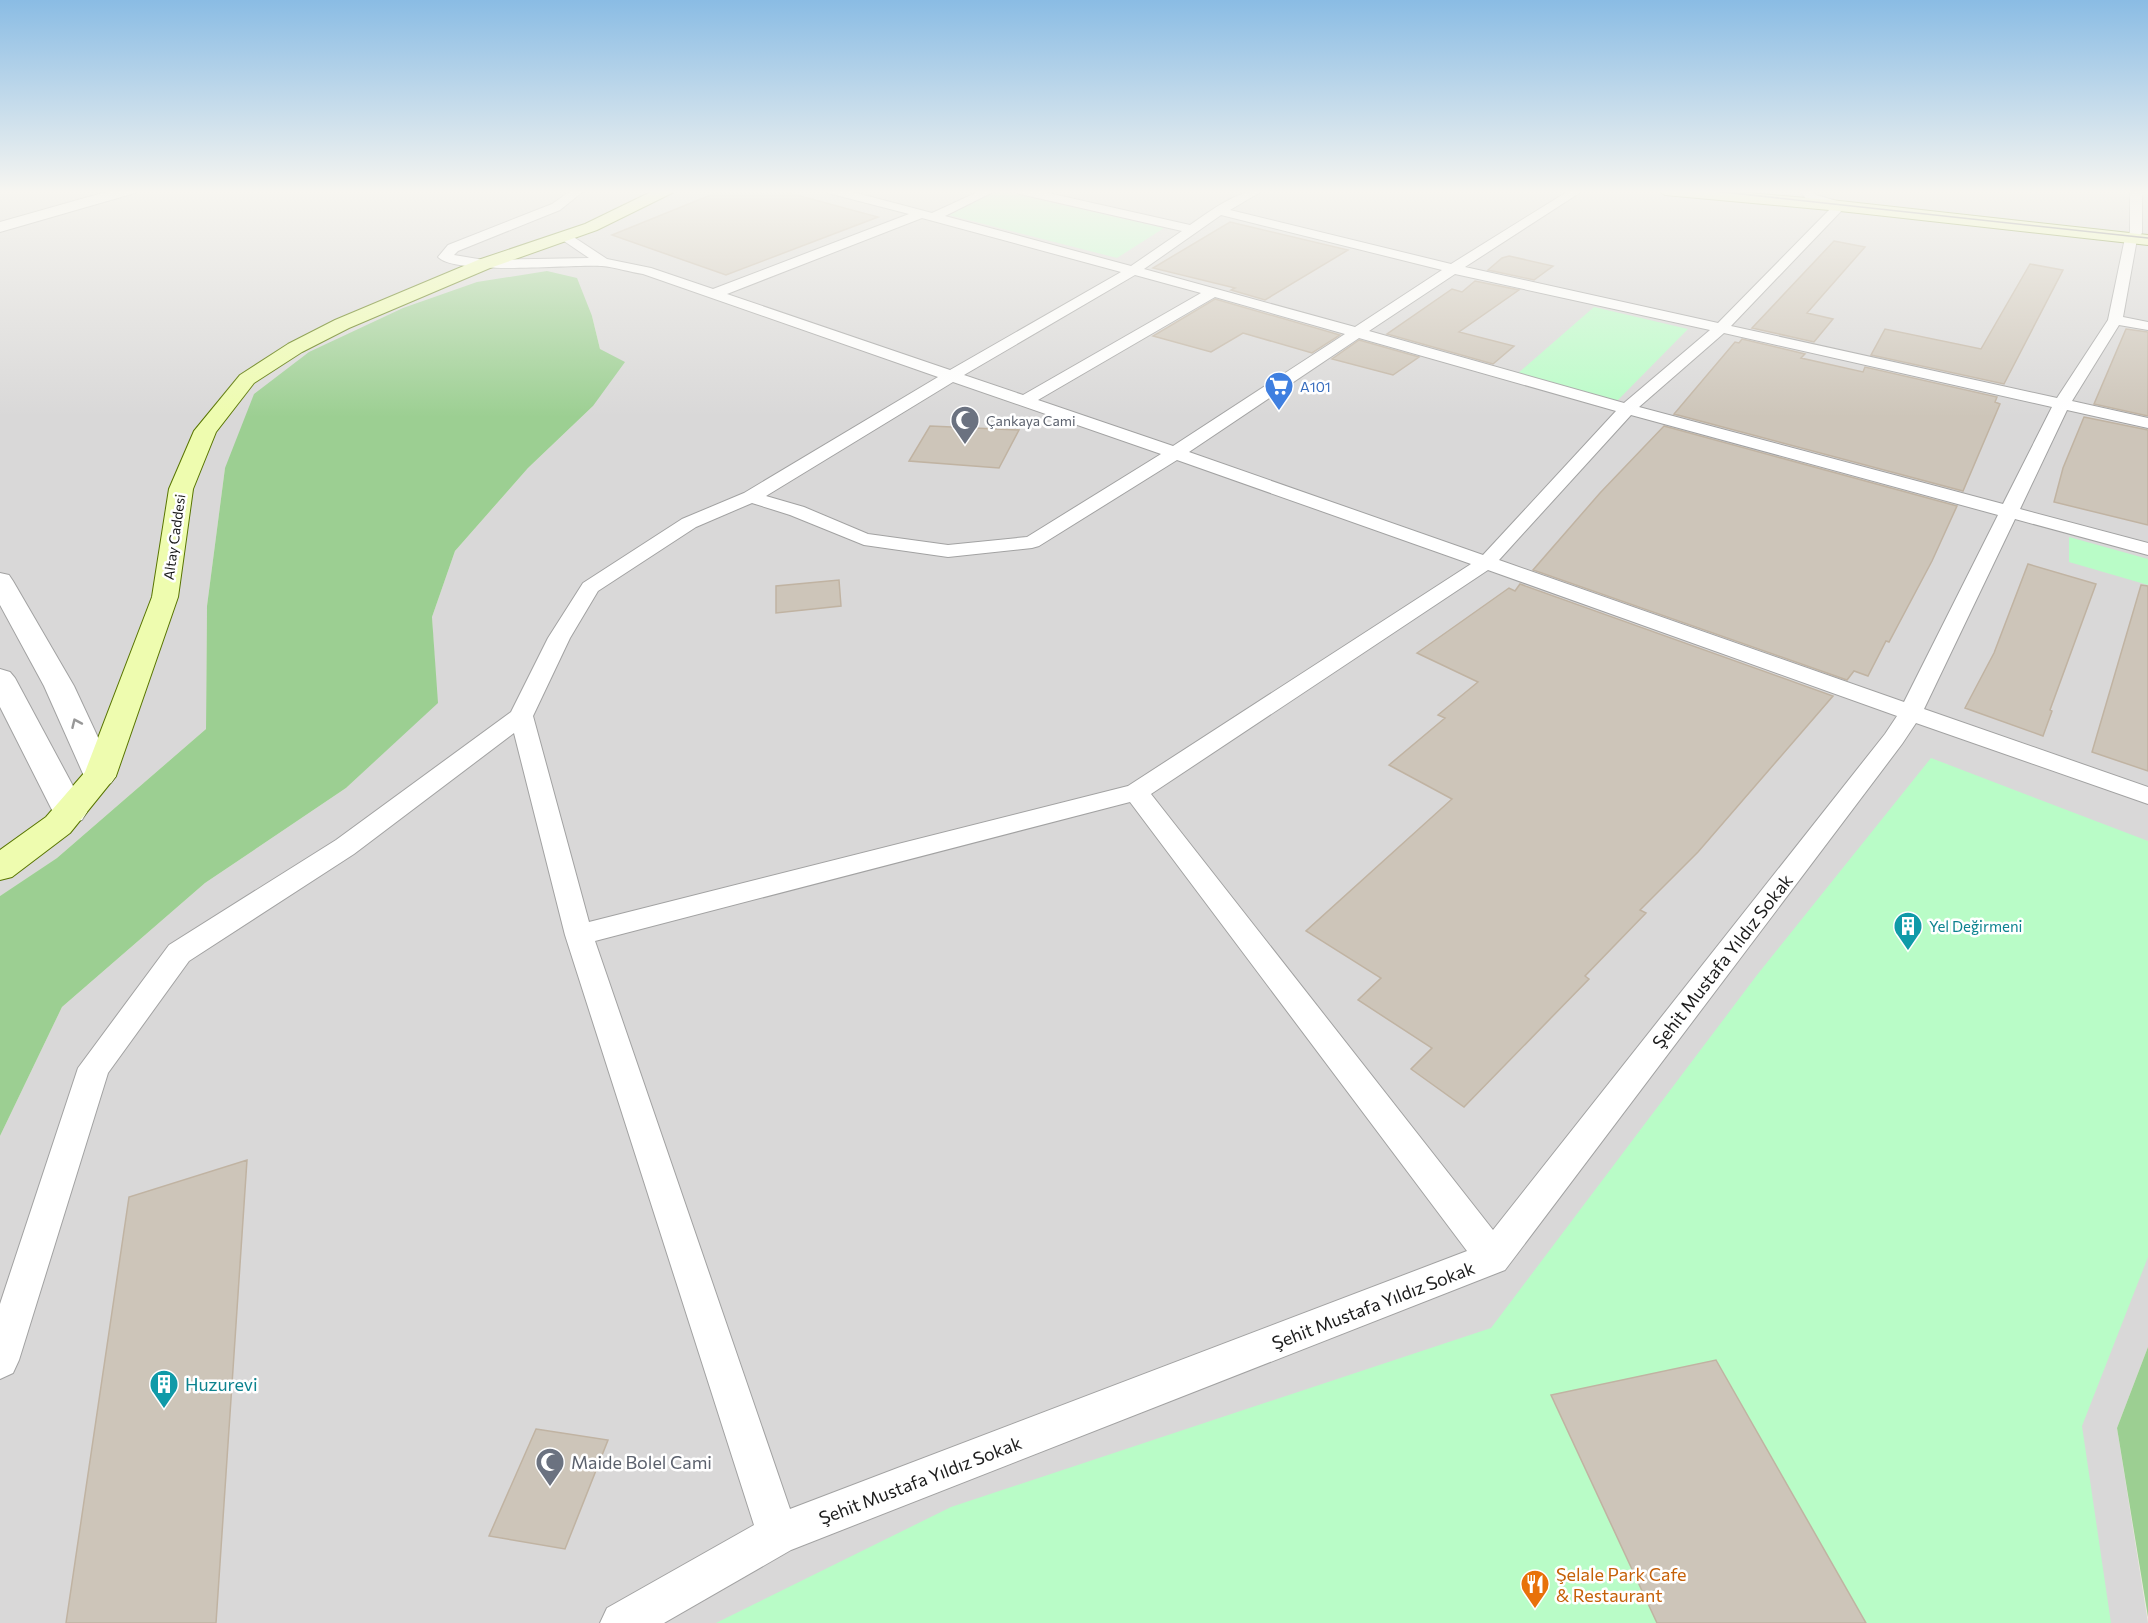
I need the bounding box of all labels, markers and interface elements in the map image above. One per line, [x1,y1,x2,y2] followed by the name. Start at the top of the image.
[1263,370,1295,412] supermarket icon: A101
[1300,378,1331,395] place label: A101
[949,404,981,446] mosque icon: Çankaya Cami
[986,412,1076,429] place label: Çankaya Cami
[160,493,188,581] street label: Altay Caddesi
[71,718,83,729] one-way arrow
[1647,869,1797,1053] street label: Şehit Mustafa Yıldız Sokak
[1892,910,1924,952] building icon: Yel Değirmeni
[1929,917,2022,935] place label: Yel Değirmeni
[1269,1256,1478,1354] street label: Şehit Mustafa Yıldız Sokak
[148,1368,180,1410] building icon: Huzurevi
[185,1373,258,1395] place label: Huzurevi
[816,1431,1025,1529] street label: Şehit Mustafa Yıldız Sokak
[534,1446,566,1488] mosque icon: Maide Bolel Cami
[571,1451,712,1473] place label: Maide Bolel Cami
[1556,1563,1687,1606] place label: Şelale Park Cafe & Restaurant
[1519,1568,1551,1610] restaurant icon: Şelale Park Cafe & Restaurant

